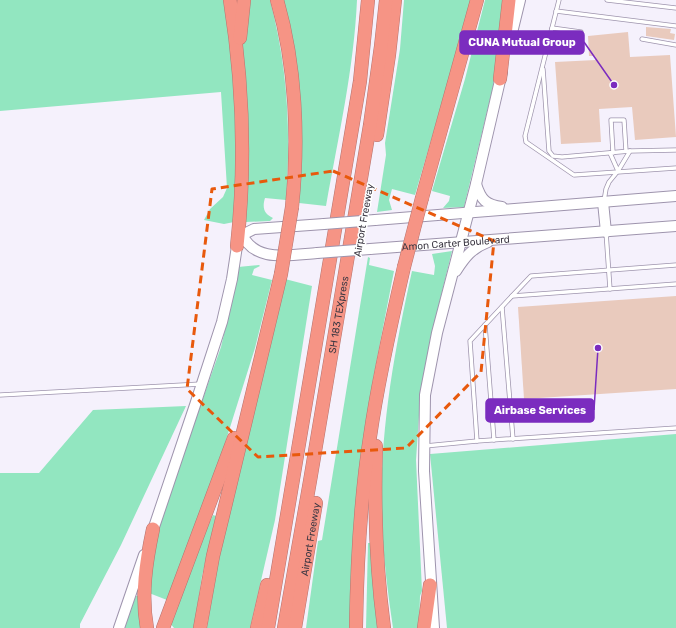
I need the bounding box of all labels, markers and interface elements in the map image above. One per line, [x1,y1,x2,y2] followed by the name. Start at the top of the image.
[460,31,584,54] callout: CUNA Mutual Group
[468,36,576,49] text: CUNA Mutual Group
[352,182,376,258] street label: Airport Freeway
[401,234,510,254] street label: Amon Carter Boulevard
[327,275,351,354] street label: SH 183 TEXpress
[486,399,594,422] callout: Airbase Services
[494,404,586,417] text: Airbase Services
[299,501,323,577] street label: Airport Freeway

